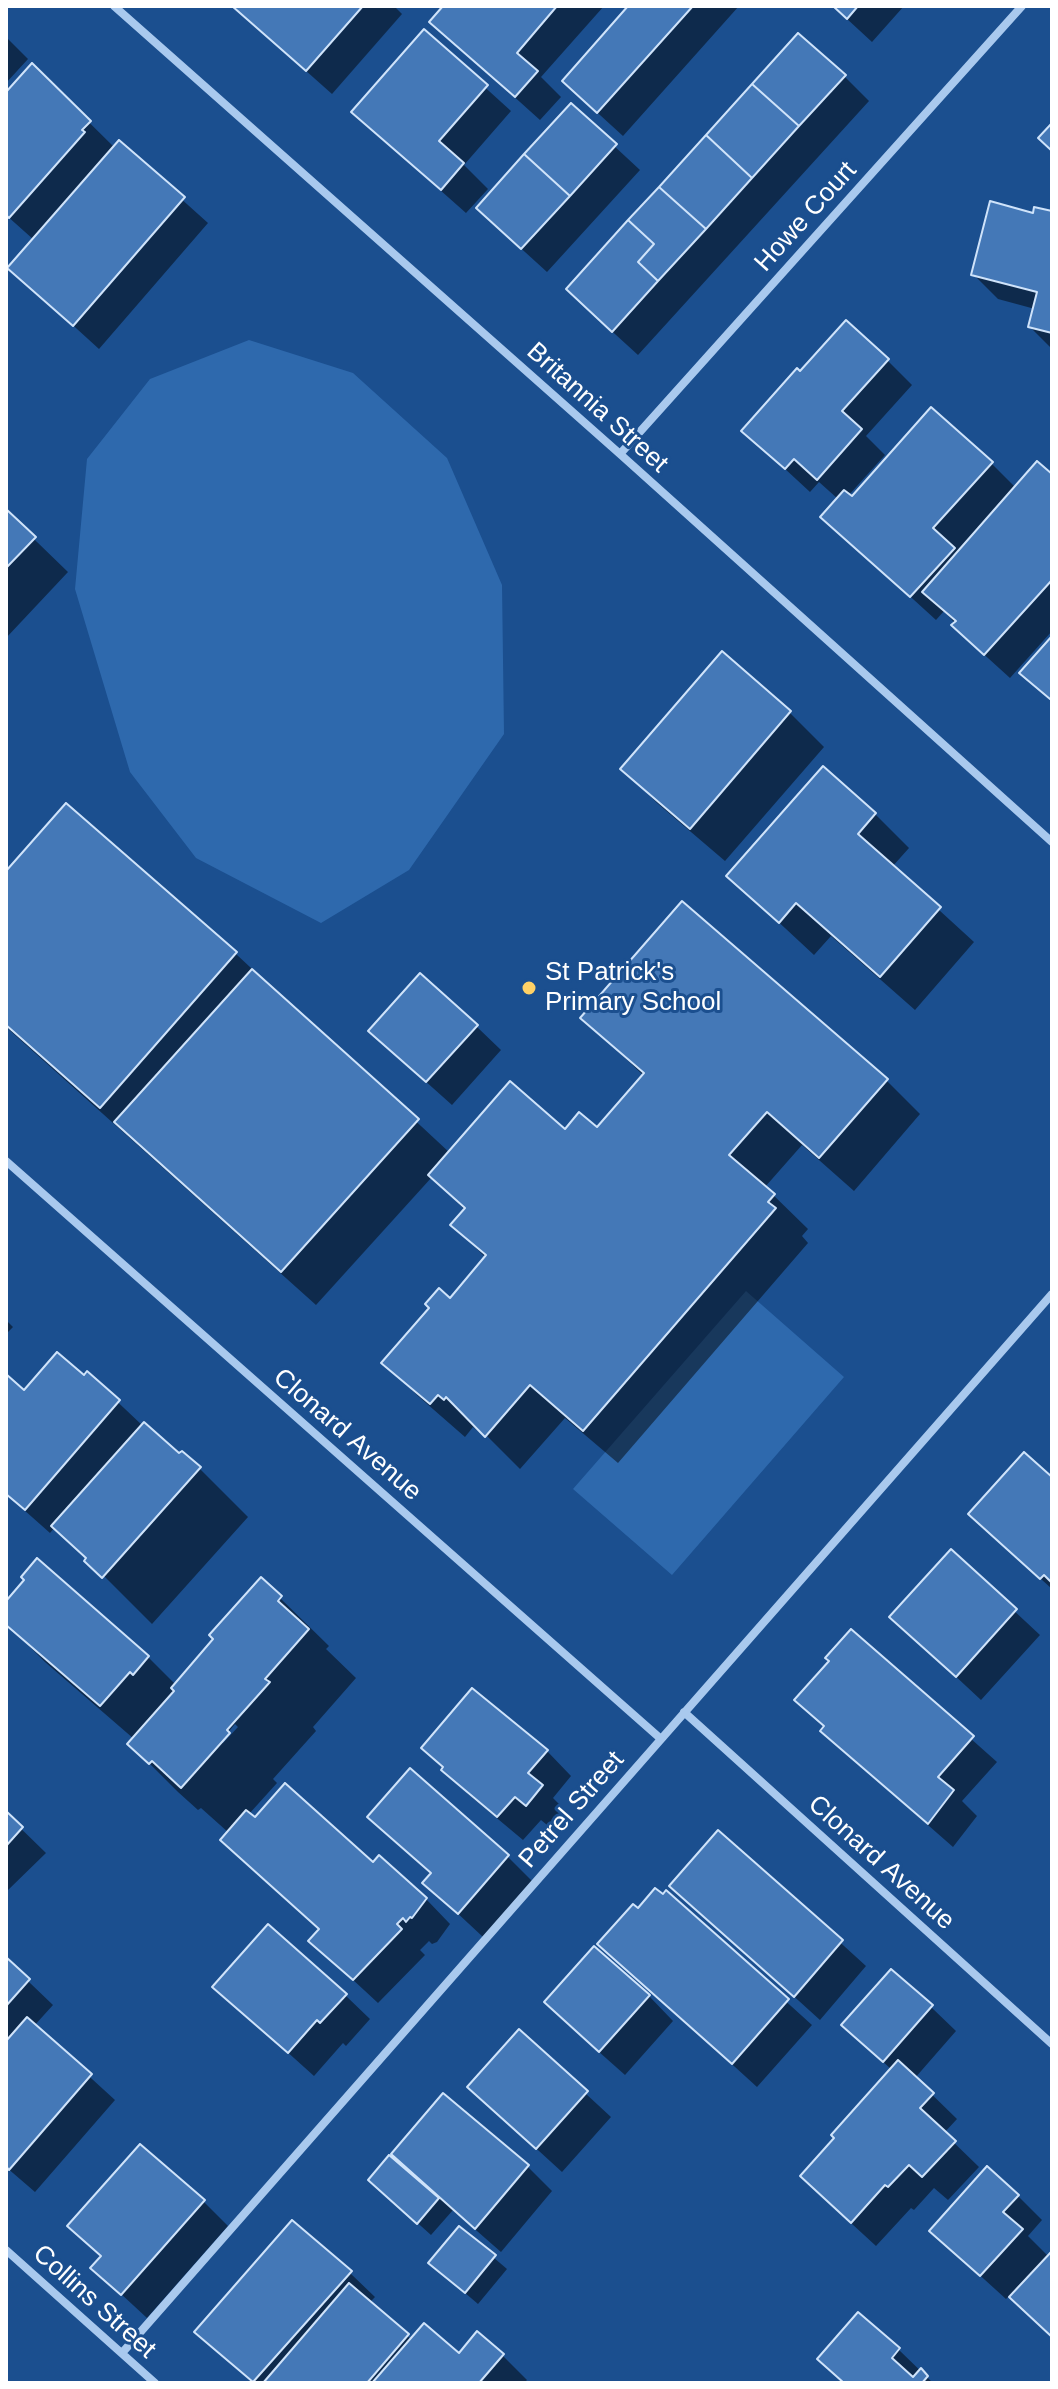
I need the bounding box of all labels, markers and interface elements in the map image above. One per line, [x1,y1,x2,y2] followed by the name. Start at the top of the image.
[748,156,864,278] street label: Howe Court
[520,336,674,480] street label: Britannia Street
[545,957,721,1018] place label: St Patrick's Primary School
[520,979,538,997] marker: St Patrick's Primary School
[267,1362,427,1508] street label: Clonard Avenue
[513,1745,631,1875] street label: Petrel Street
[801,1789,961,1937] street label: Clonard Avenue
[26,2239,162,2365] street label: Collins Street

